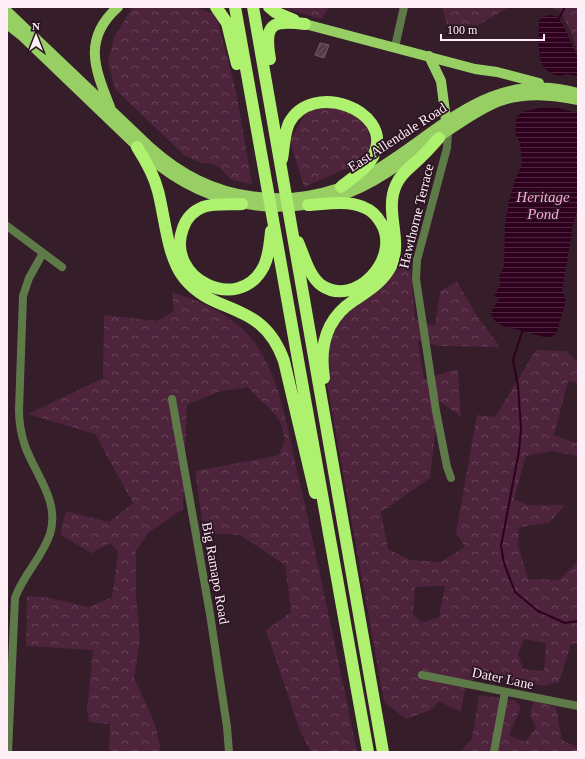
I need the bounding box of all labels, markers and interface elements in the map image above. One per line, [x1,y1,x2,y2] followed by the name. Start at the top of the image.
[16,16,56,56] north arrow
[441,16,544,42] scale bar
[32,20,40,32] text: N
[447,23,478,37] text: 100 m
[345,100,449,175] street label: East Allendale Road
[396,162,437,270] street label: Hawthorne Terrace
[515,189,570,222] water label: Heritage Pond
[199,521,232,625] street label: Big Ramapo Road
[471,665,535,692] street label: Dater Lane

